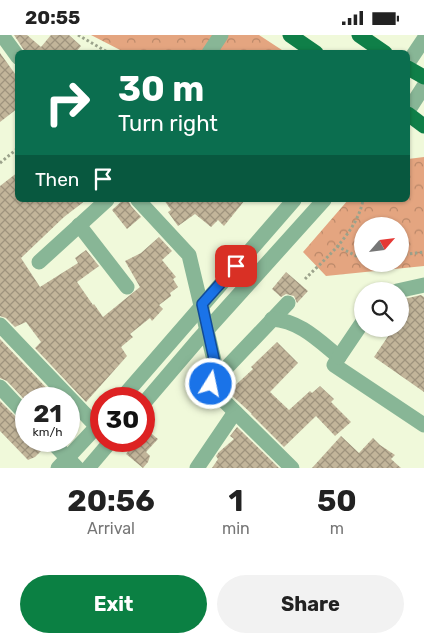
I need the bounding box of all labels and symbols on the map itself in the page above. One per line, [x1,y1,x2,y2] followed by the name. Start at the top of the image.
[354,217,409,273] north arrow
[215,245,257,287] pin
[184,357,236,409] position arrow
[90,387,155,452] speed limit sign: 30

